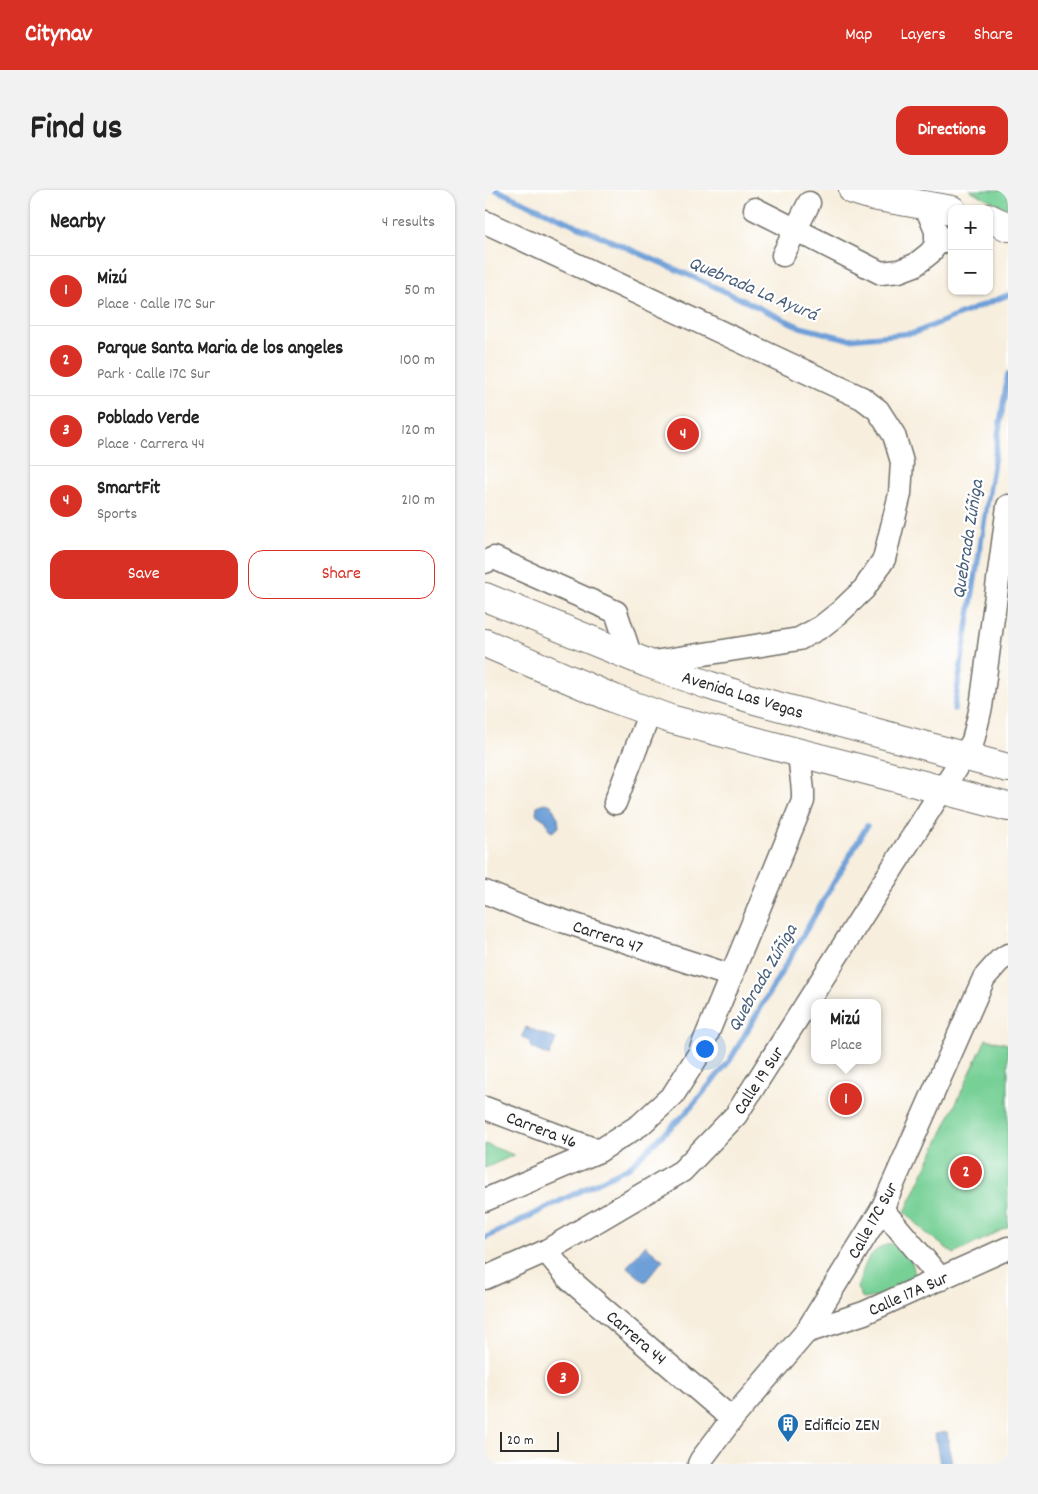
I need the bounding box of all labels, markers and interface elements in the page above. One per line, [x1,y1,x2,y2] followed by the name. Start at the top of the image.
[25,18,92,52] text: Citynav
[845,23,872,48] text: Map
[900,23,946,48] text: Layers
[974,23,1013,48] text: Share
[30,105,122,155] text: Find us
[896,106,1008,155] button: Directions
[948,205,993,295] map controls
[948,205,993,250] button: +
[50,208,105,238] text: Nearby
[382,211,435,234] text: 4 results
[948,250,993,295] button: −
[684,251,823,330] water label: Quebrada La Ayurá
[97,266,127,293] text: Mizú
[64,279,68,302] text: 1
[404,279,435,302] text: 50 m
[97,293,215,316] text: Place · Calle 17C Sur
[97,336,343,363] text: Parque Santa Maria de los angeles
[63,349,70,372] text: 2
[399,349,435,372] text: 100 m
[97,363,210,386] text: Park · Calle 17C Sur
[97,406,199,433] text: Poblado Verde
[667,415,699,453] pin: 4
[62,419,70,442] text: 3
[401,419,435,442] text: 120 m
[97,433,205,456] text: Place · Carrera 44
[97,476,160,503] text: SmartFit
[947,477,992,601] water label: Quebrada Zúñiga
[63,489,69,512] text: 4
[401,489,435,512] text: 210 m
[97,503,137,526] text: Sports
[50,550,238,599] button: Save
[248,550,435,599] button: Share
[678,666,806,727] street label: Avenida Las Vegas
[569,915,646,961] street label: Carrera 47
[722,919,806,1037] water label: Quebrada Zúñiga
[811,999,881,1064] popup
[830,1007,860,1034] text: Mizú
[830,1034,862,1057] text: Place
[692,1036,718,1062] your location
[729,1042,792,1120] street label: Calle 19 Sur
[830,1080,862,1118] pin: 1
[502,1106,580,1156] street label: Carrera 46
[950,1153,982,1191] pin: 2
[843,1178,906,1264] street label: Calle 17C Sur
[865,1266,953,1324] street label: Calle 17A Sur
[600,1306,671,1372] street label: Carrera 44
[547,1359,579,1397] pin: 3
[776,1412,800,1443] building icon: Edificio ZEN
[804,1414,880,1439] place label: Edificio ZEN
[500,1429,559,1452] scale bar
[507,1431,534,1451] text: 20 m

